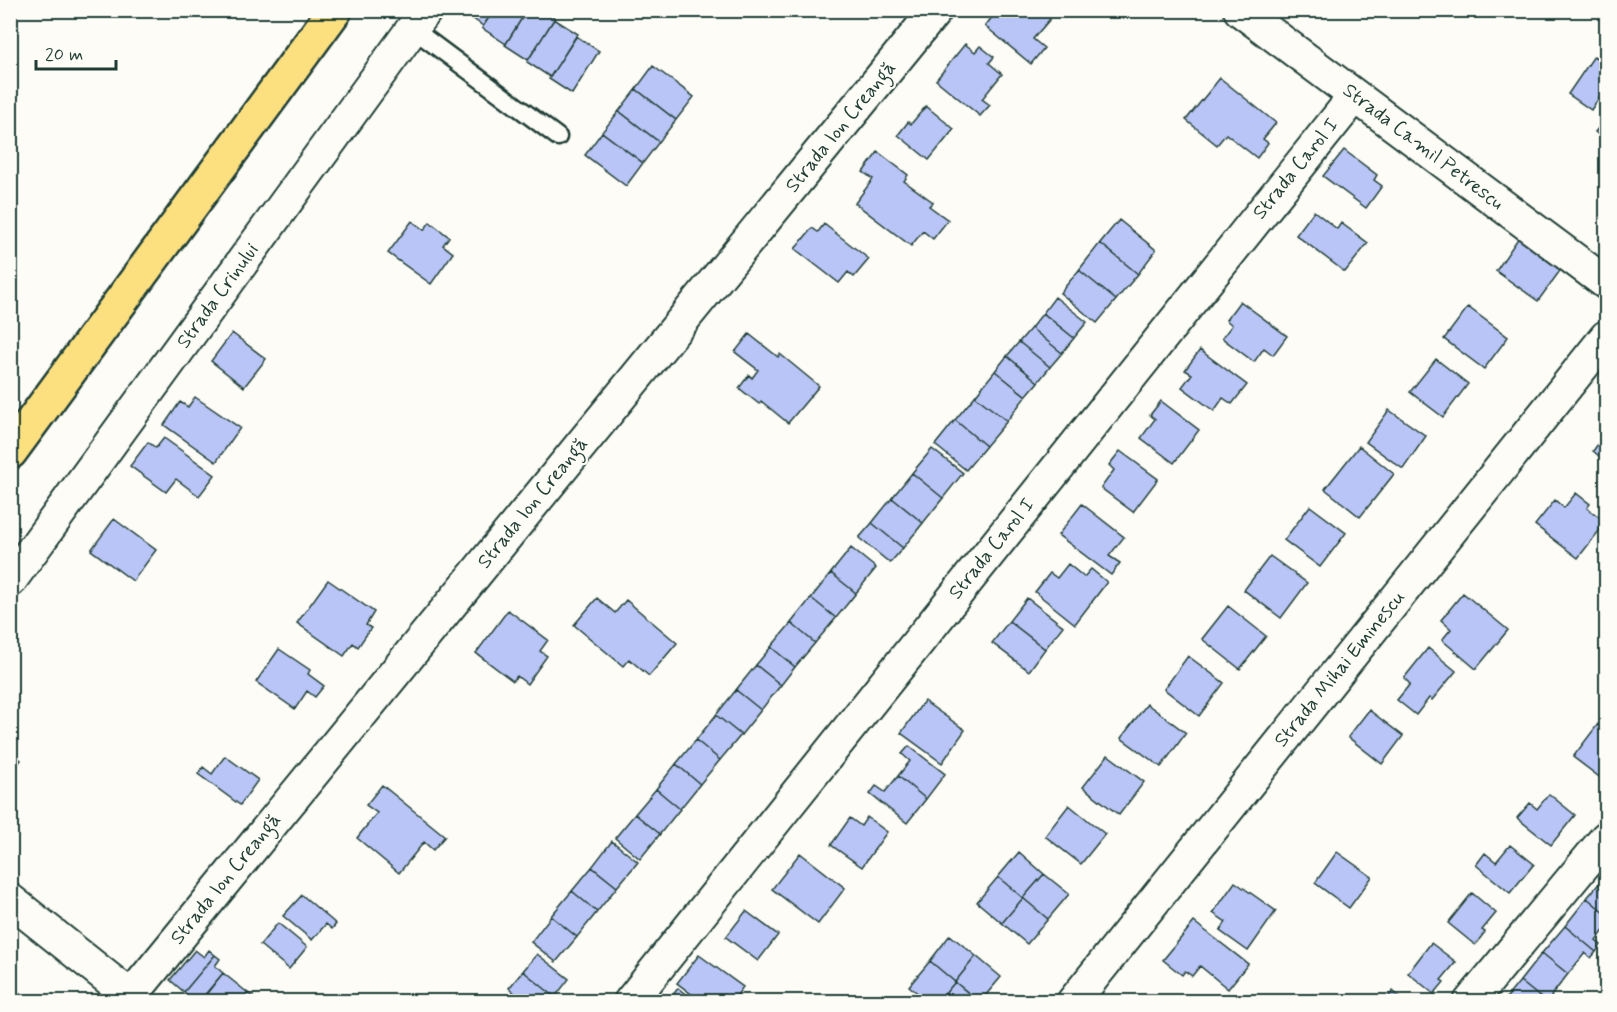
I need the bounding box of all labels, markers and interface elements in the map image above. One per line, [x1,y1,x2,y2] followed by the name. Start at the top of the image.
[36,33,116,71] scale bar
[45,43,83,67] text: 20 m
[780,56,904,200] street label: Strada Ion Creangă
[1337,77,1509,217] street label: Strada Camil Petrescu
[1247,113,1345,225] street label: Strada Carol I
[171,238,265,354] street label: Strada Crinului
[472,432,596,576] street label: Strada Ion Creangă
[943,493,1041,605] street label: Strada Carol I
[1268,585,1412,753] street label: Strada Mihai Eminescu
[165,808,289,952] street label: Strada Ion Creangă

